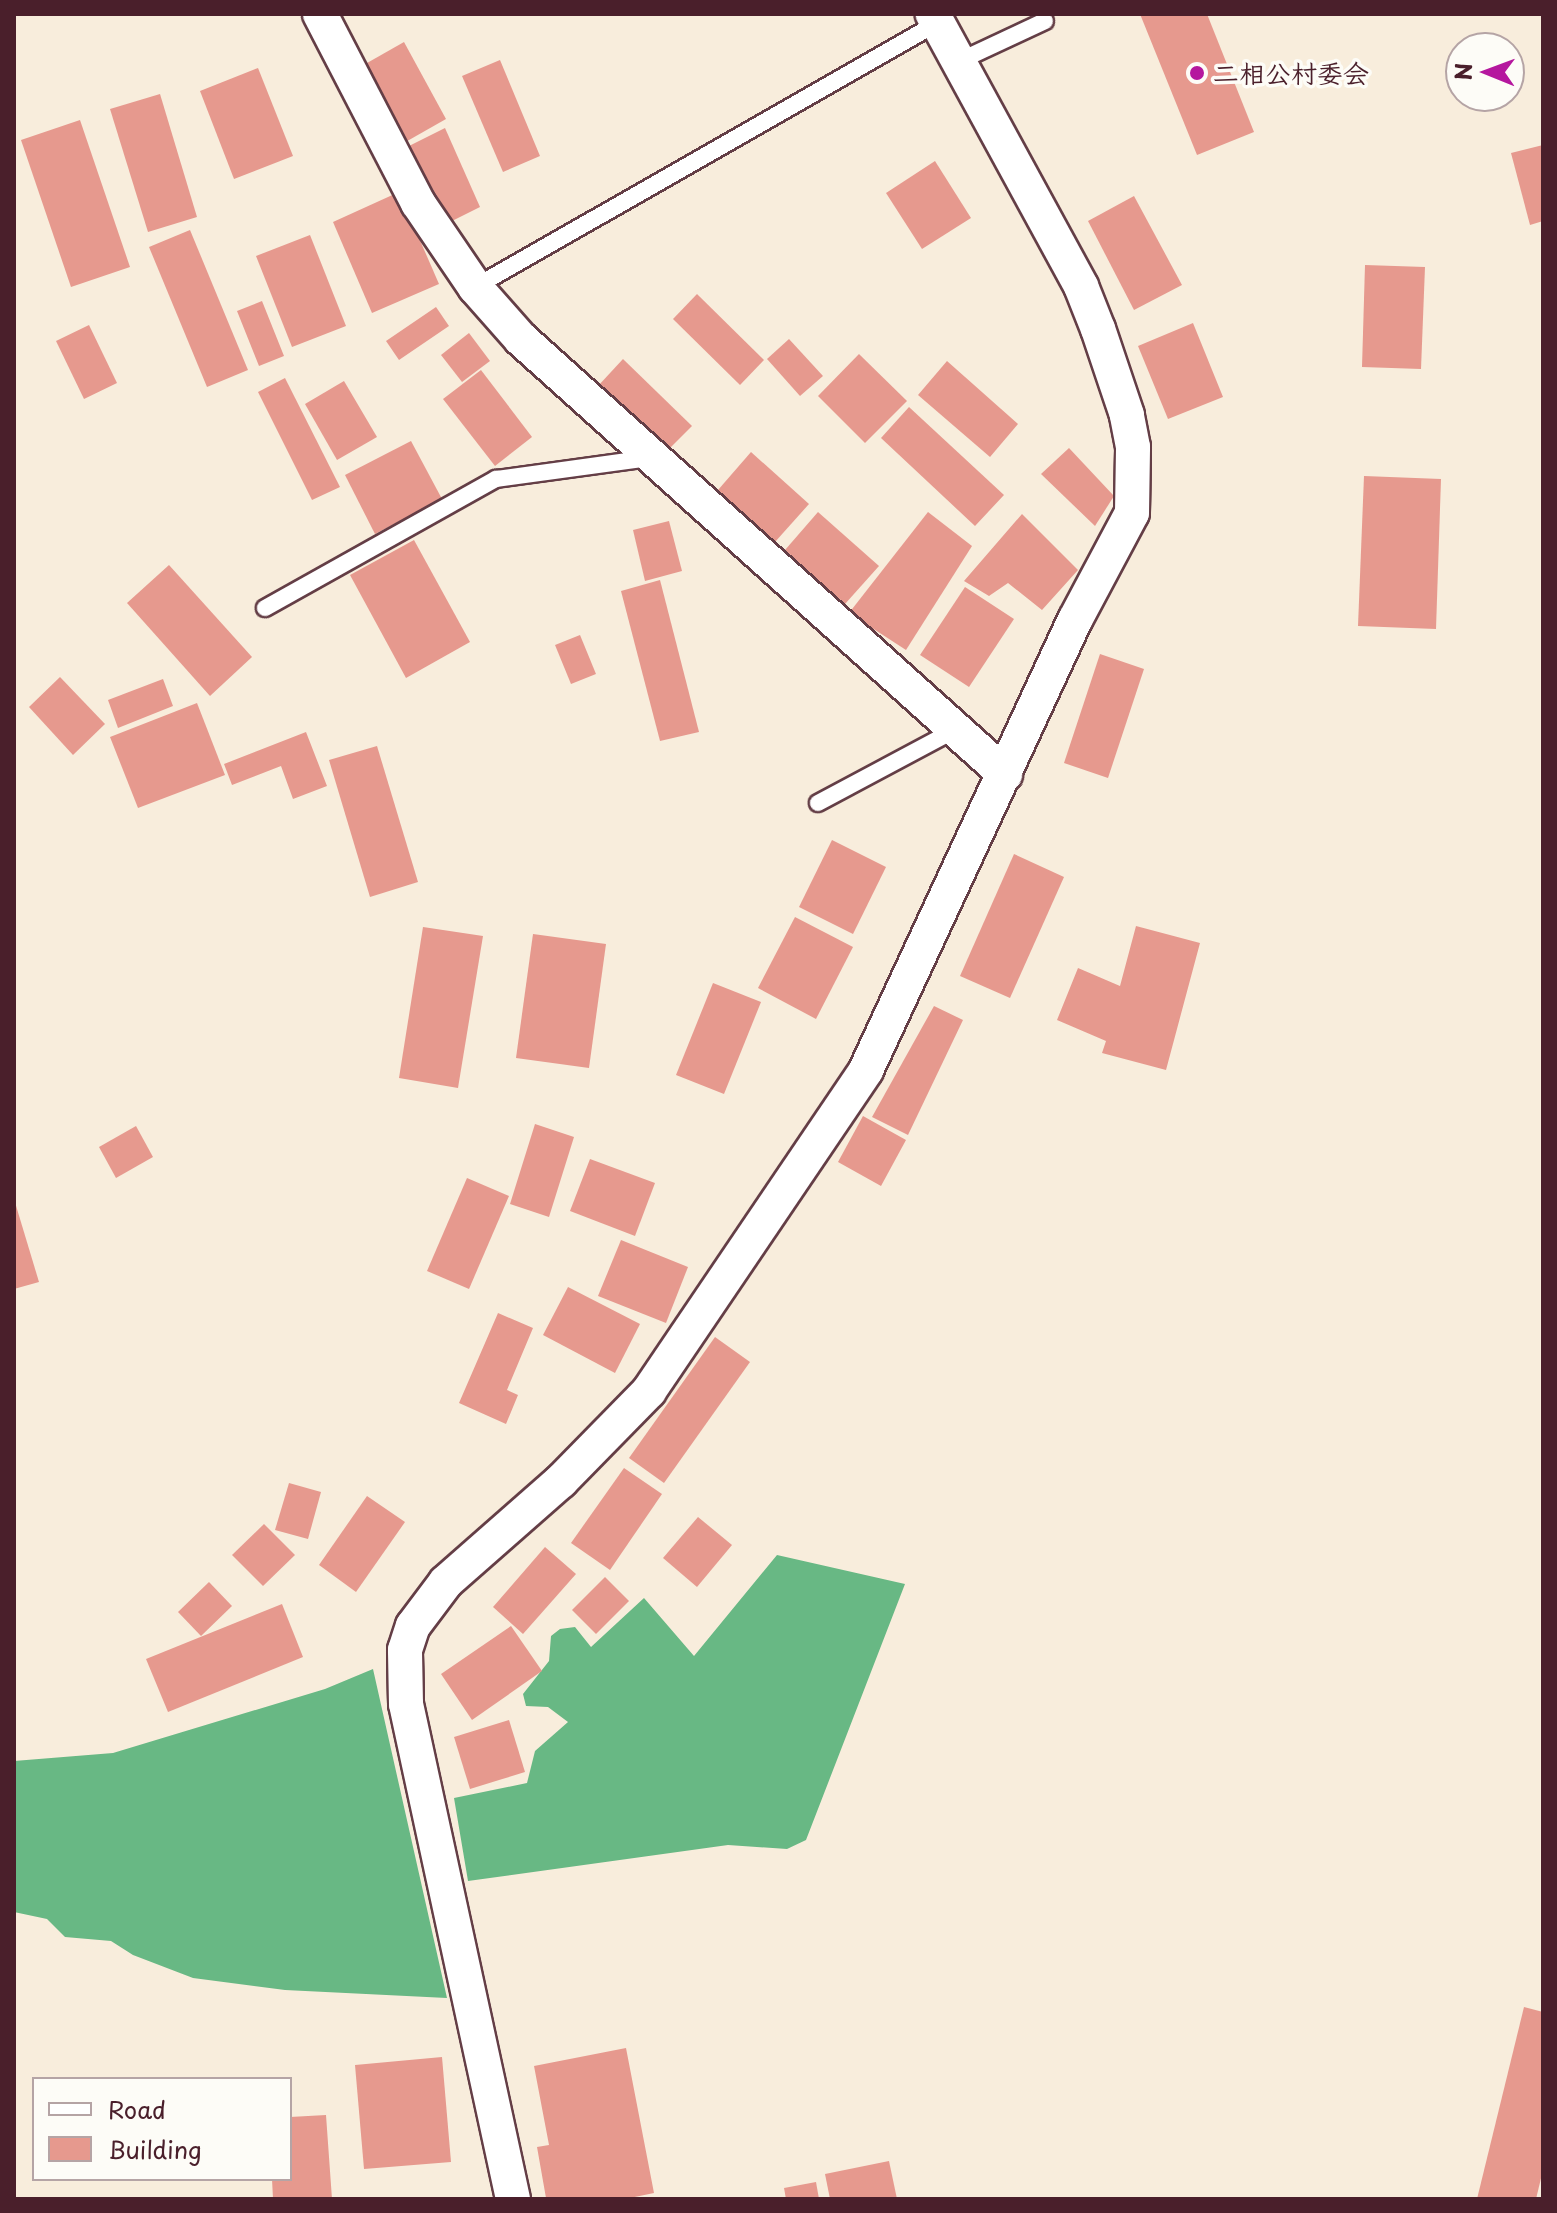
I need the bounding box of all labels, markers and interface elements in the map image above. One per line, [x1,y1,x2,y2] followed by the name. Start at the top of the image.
[1445,32,1525,112] north arrow
[1213,57,1369,89] place label: 二相公村委会
[1446,63,1479,81] text: N
[1188,64,1206,82] marker: 二相公村委会
[32,2077,292,2181] legend
[108,2091,166,2127] text: Road
[108,2131,202,2167] text: Building

